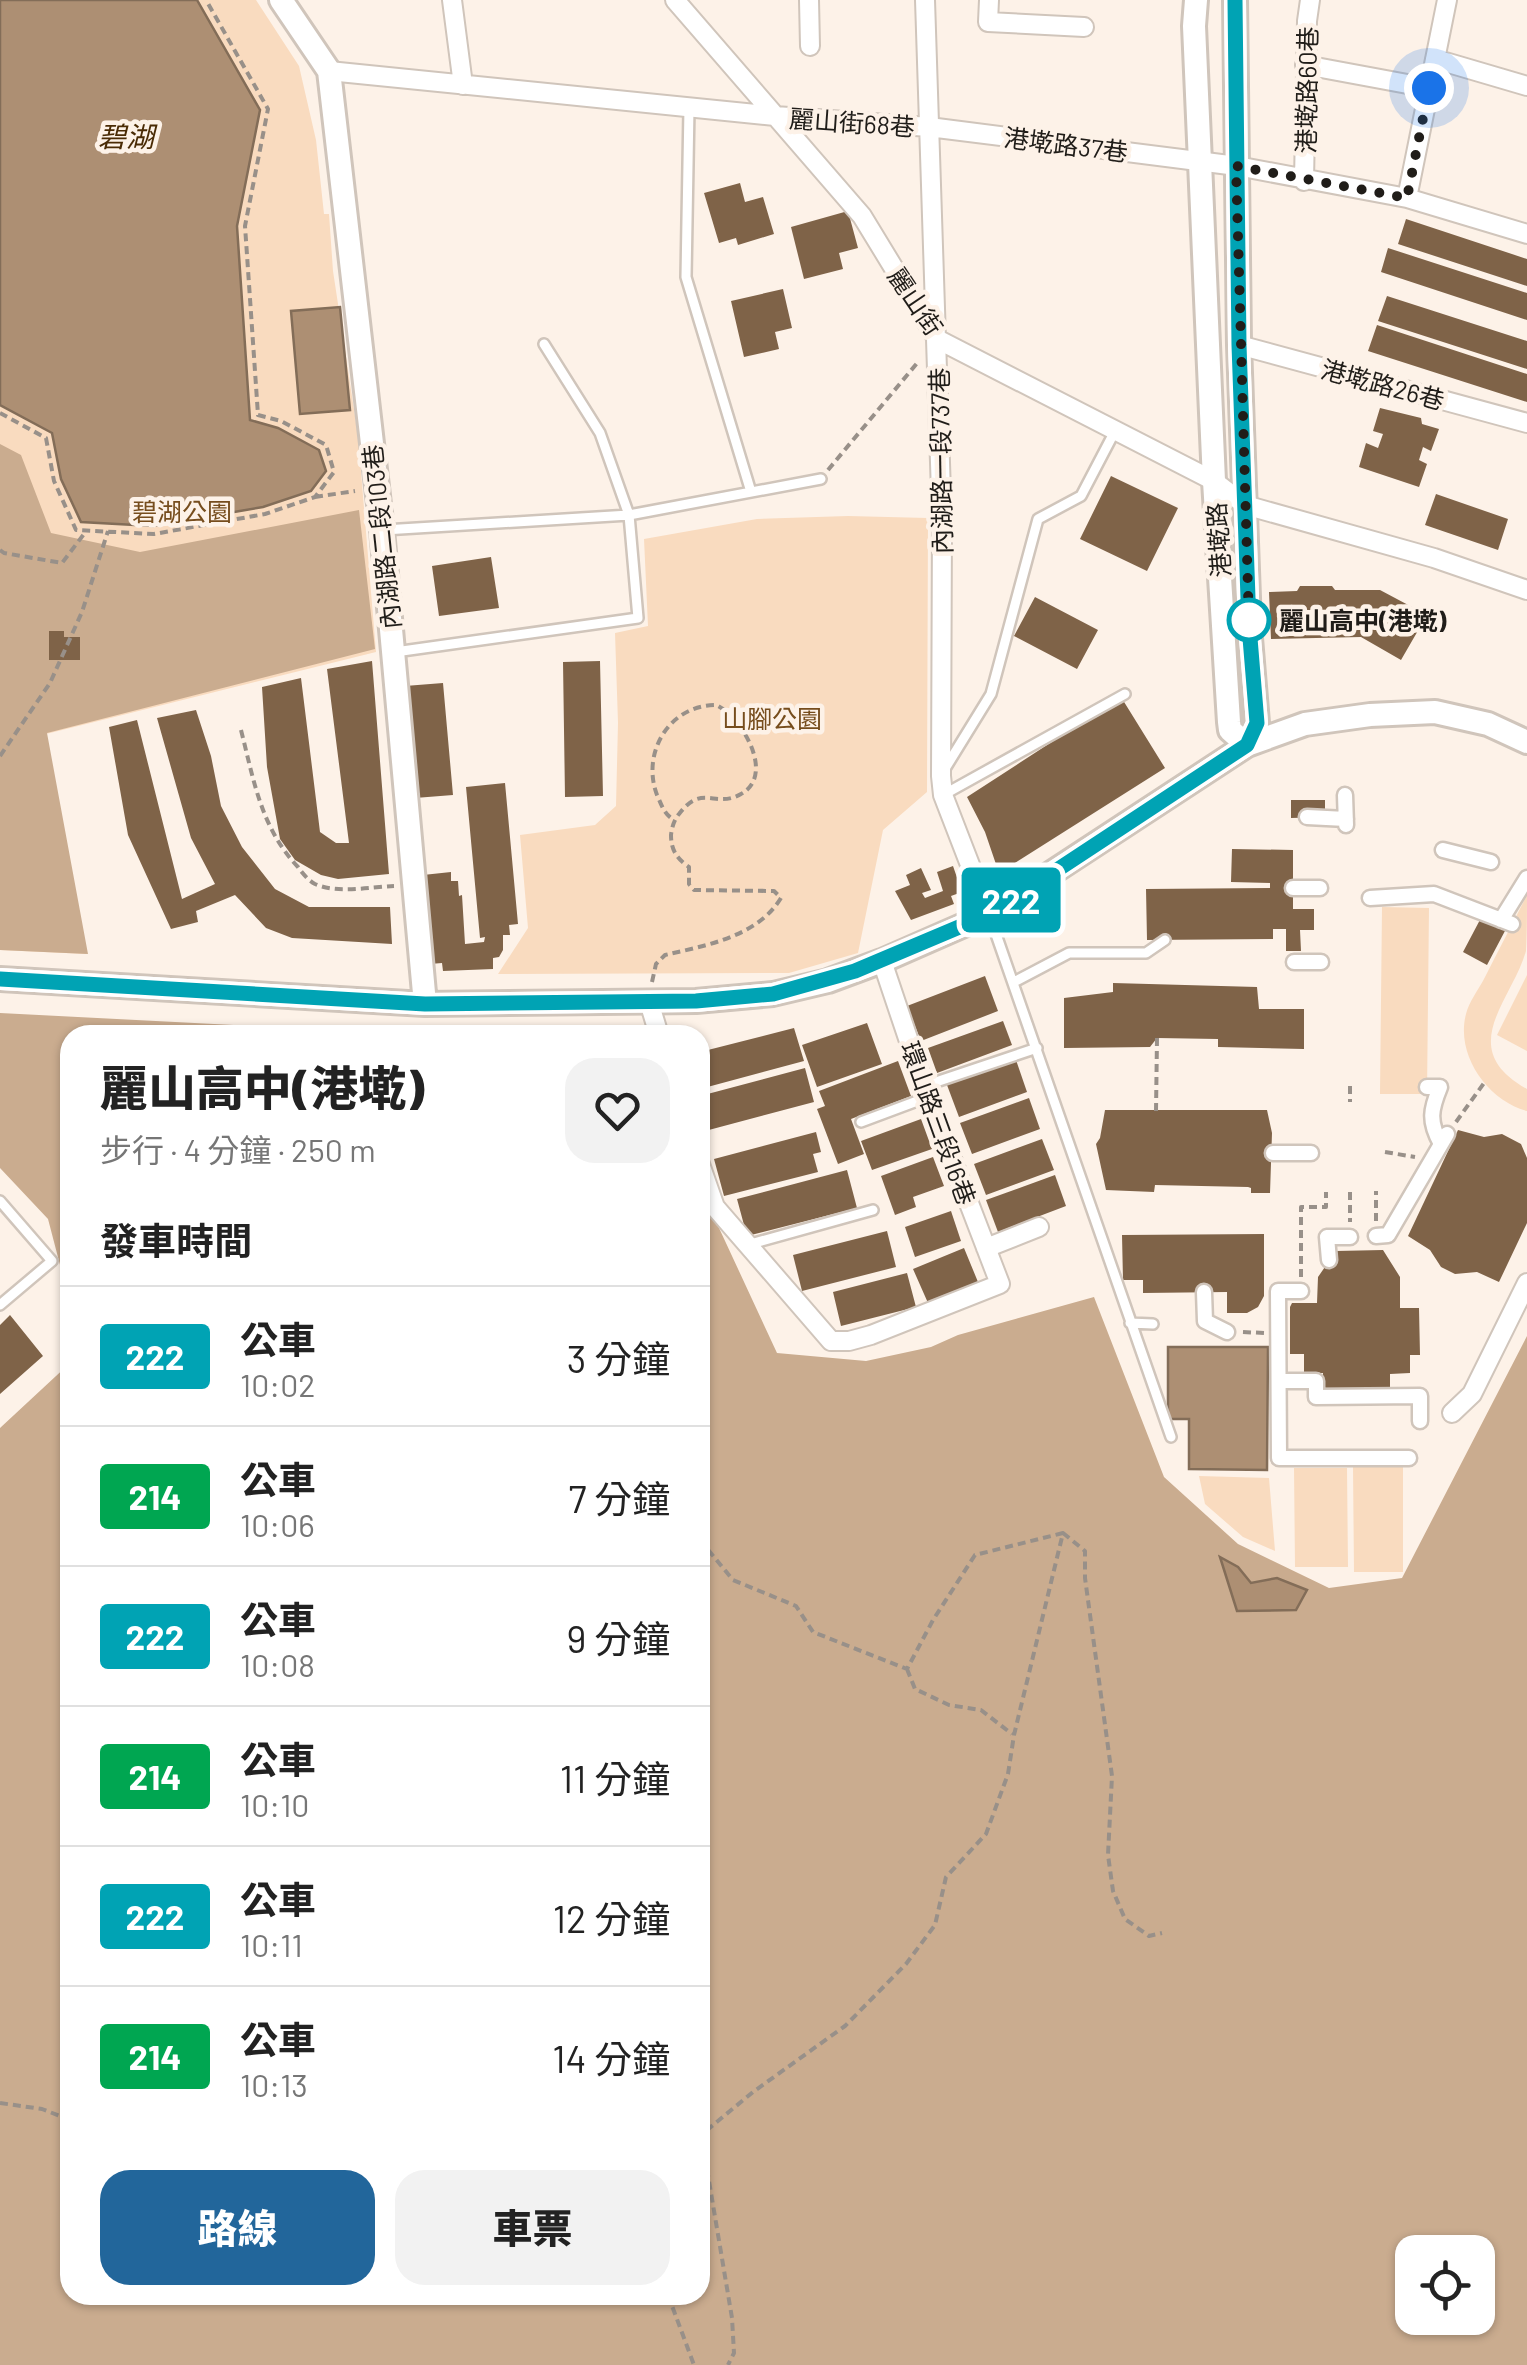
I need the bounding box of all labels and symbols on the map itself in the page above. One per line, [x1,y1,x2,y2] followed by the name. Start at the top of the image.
[1290,26,1322,154] street label: 港墘路60巷
[1404,63,1454,113] your location
[788,103,916,141] street label: 麗山街68巷
[98,119,158,153] water label: 碧湖
[1002,122,1130,166] street label: 港墘路37巷
[883,262,949,340] street label: 麗山街
[1318,353,1448,415] street label: 港墘路26巷
[923,367,957,555] street label: 內湖路一段737巷
[356,443,406,631] street label: 內湖路二段103巷
[132,496,232,526] park label: 碧湖公園
[1200,502,1236,578] street label: 港墘路
[1228,599,1270,641] marker: 麗山高中(港墘)
[1279,605,1447,635] place label: 麗山高中(港墘)
[722,703,822,733] park label: 山腳公園
[954,868,1068,932] line badge: 222
[896,1037,982,1209] street label: 環山路三段16巷

